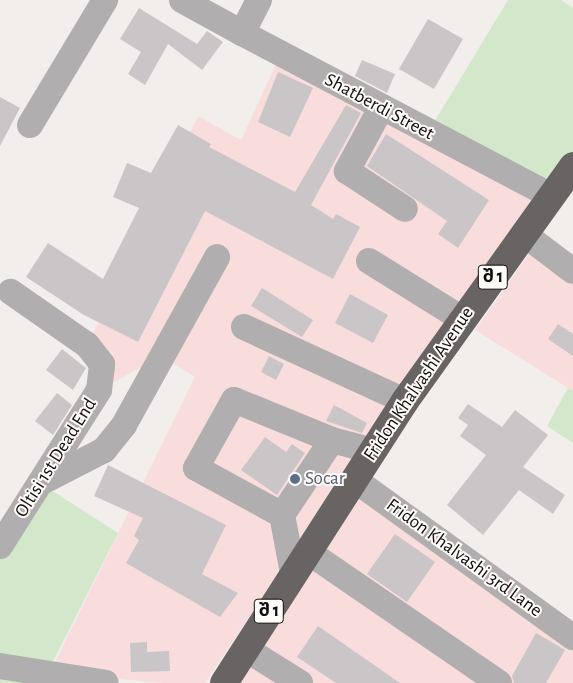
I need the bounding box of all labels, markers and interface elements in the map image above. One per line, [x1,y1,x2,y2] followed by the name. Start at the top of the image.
[320,69,438,145] street label: Shatberdi Street
[477,262,509,292] road number: შ 1
[359,303,479,465] street label: Fridon Khalvashi Avenue
[10,394,102,522] street label: Oltisi 1st Dead End
[305,468,345,490] place label: Socar
[289,473,301,485] marker: Socar
[382,494,546,622] street label: Fridon Khalvashi 3rd Lane
[253,596,285,626] road number: შ 1

